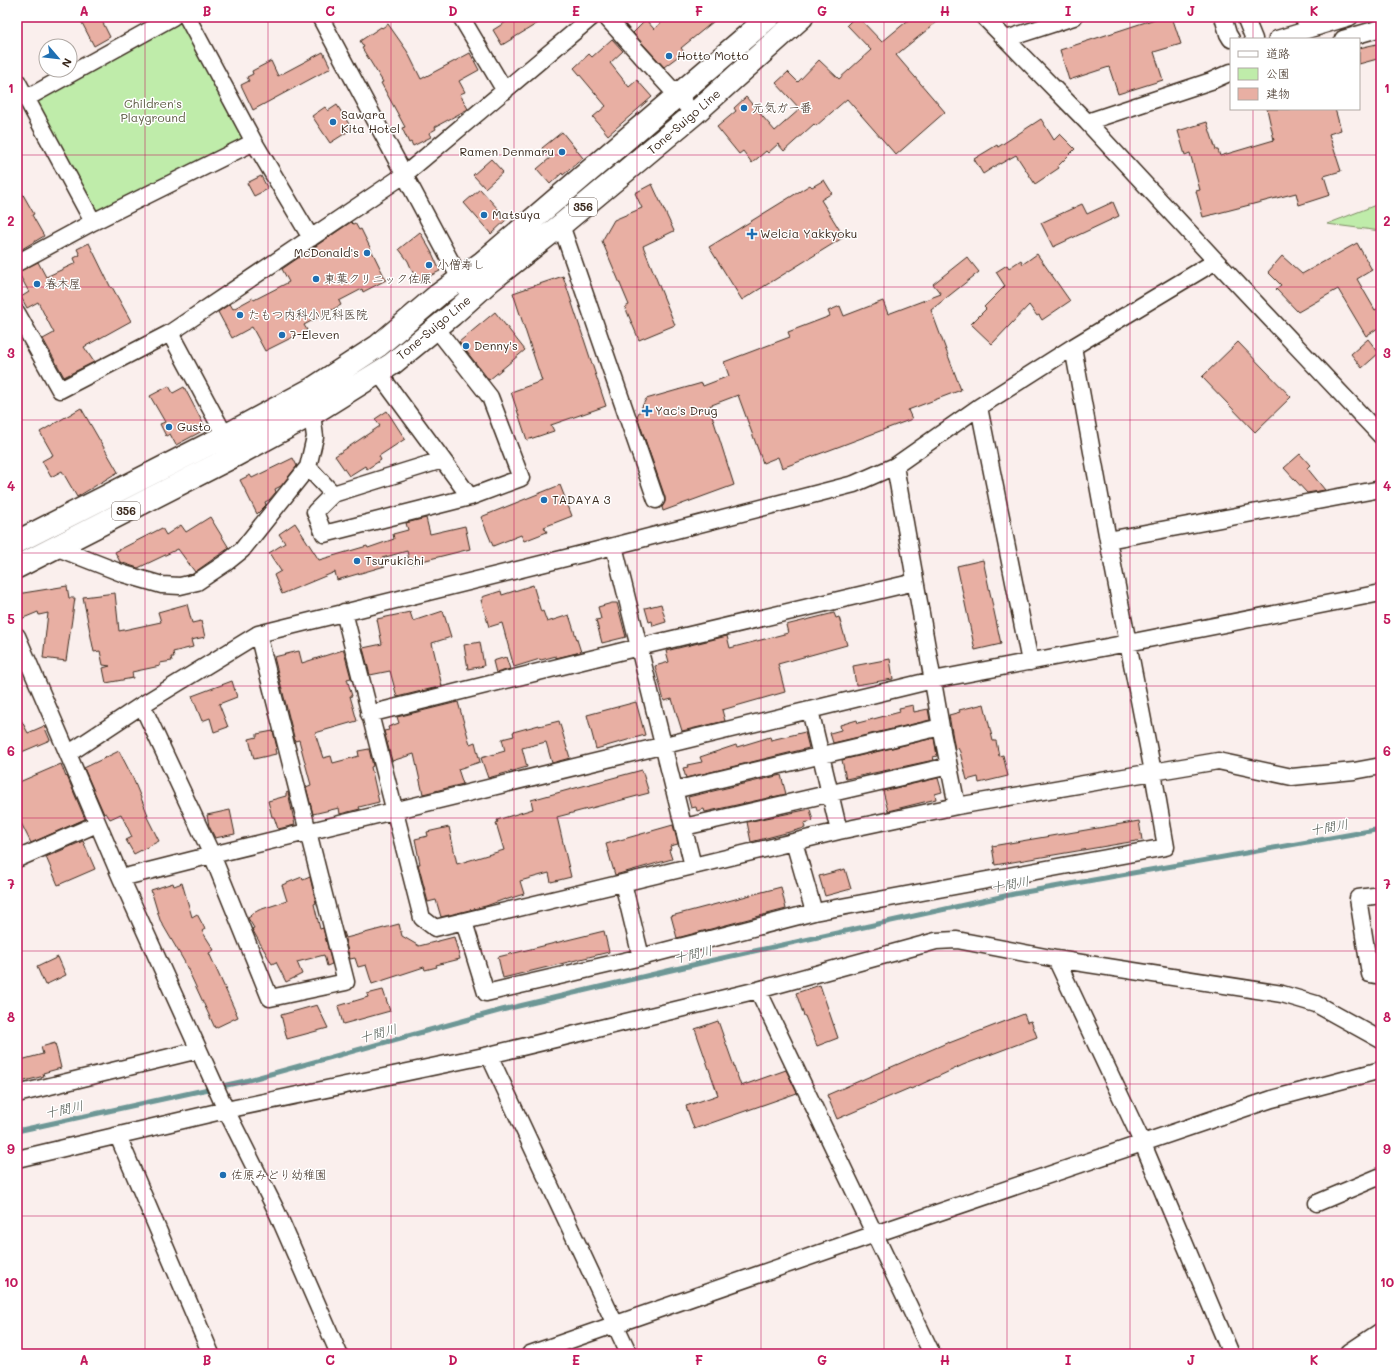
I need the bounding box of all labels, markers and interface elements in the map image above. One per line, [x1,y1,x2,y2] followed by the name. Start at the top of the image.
[79,2,89,19] text: A
[203,2,212,19] text: B
[325,2,335,19] text: C
[448,2,458,19] text: D
[572,2,580,19] text: E
[695,2,703,19] text: F
[817,2,827,19] text: G
[940,2,950,19] text: H
[1065,2,1072,19] text: I
[1187,2,1195,19] text: J
[1310,2,1319,19] text: K
[38,38,78,78] north arrow
[1230,38,1360,110] legend
[1266,45,1290,61] text: 道路
[677,47,749,63] place label: Hotto Motto
[664,51,674,61] marker: Hotto Motto
[59,56,76,70] text: N
[1266,65,1290,81] text: 公園
[8,79,14,96] text: 1
[1384,79,1390,96] text: 1
[643,85,723,157] street label: Tone-Suigo Line
[1266,85,1290,101] text: 建物
[120,95,186,125] park label: Children's Playground
[752,99,812,115] place label: 元気ガー番
[739,103,749,113] marker: 元気ガー番
[341,106,400,136] place label: Sawara Kita Hotel
[328,117,338,127] marker: Sawara Kita Hotel
[459,143,554,159] place label: Ramen Denmaru
[557,147,567,157] marker: Ramen Denmaru
[569,198,597,216] road number: 356
[492,206,540,222] place label: Matsuya
[479,210,489,220] marker: Matsuya
[7,212,15,229] text: 2
[1383,212,1391,229] text: 2
[760,225,857,241] place label: Welcia Yakkyoku
[747,229,757,239] marker: Welcia Yakkyoku
[294,244,359,260] place label: McDonald's
[362,248,372,258] marker: McDonald's
[437,256,485,272] place label: 小僧寿し
[424,260,434,270] marker: 小僧寿し
[324,270,432,286] place label: 東葉クリニック佐原
[311,274,321,284] marker: 東葉クリニック佐原
[45,275,81,291] place label: 春木屋
[32,279,42,289] marker: 春木屋
[393,292,474,363] street label: Tone-Suigo Line
[248,306,368,322] place label: たもつ内科小児科医院
[235,310,245,320] marker: たもつ内科小児科医院
[290,326,339,342] place label: 7-Eleven
[277,330,287,340] marker: 7-Eleven
[474,337,518,353] place label: Denny's
[461,341,471,351] marker: Denny's
[7,344,15,361] text: 3
[1383,344,1391,361] text: 3
[655,402,718,418] place label: Yac's Drug
[642,406,652,416] marker: Yac's Drug
[177,418,211,434] place label: Gusto
[164,422,174,432] marker: Gusto
[7,477,15,494] text: 4
[1383,477,1391,494] text: 4
[552,491,611,507] place label: TADAYA 3
[539,495,549,505] marker: TADAYA 3
[112,502,140,520] road number: 356
[365,552,424,568] place label: Tsurukichi
[352,556,362,566] marker: Tsurukichi
[7,610,15,627] text: 5
[1383,610,1391,627] text: 5
[7,742,15,759] text: 6
[1383,742,1391,759] text: 6
[1308,815,1350,838] water label: 十間川
[989,871,1031,896] water label: 十間川
[7,875,15,892] text: 7
[1383,875,1391,892] text: 7
[672,941,714,966] water label: 十間川
[7,1008,15,1025] text: 8
[1383,1008,1391,1025] text: 8
[357,1019,399,1046] water label: 十間川
[43,1096,85,1121] water label: 十間川
[7,1140,15,1157] text: 9
[1383,1140,1391,1157] text: 9
[231,1166,327,1182] place label: 佐原みどり幼稚園
[218,1170,228,1180] marker: 佐原みどり幼稚園
[4,1273,18,1290] text: 10
[1380,1273,1394,1290] text: 10
[79,1351,89,1368] text: A
[203,1351,212,1368] text: B
[325,1351,335,1368] text: C
[448,1351,458,1368] text: D
[572,1351,580,1368] text: E
[695,1351,703,1368] text: F
[817,1351,827,1368] text: G
[940,1351,950,1368] text: H
[1065,1351,1072,1368] text: I
[1187,1351,1195,1368] text: J
[1310,1351,1319,1368] text: K

